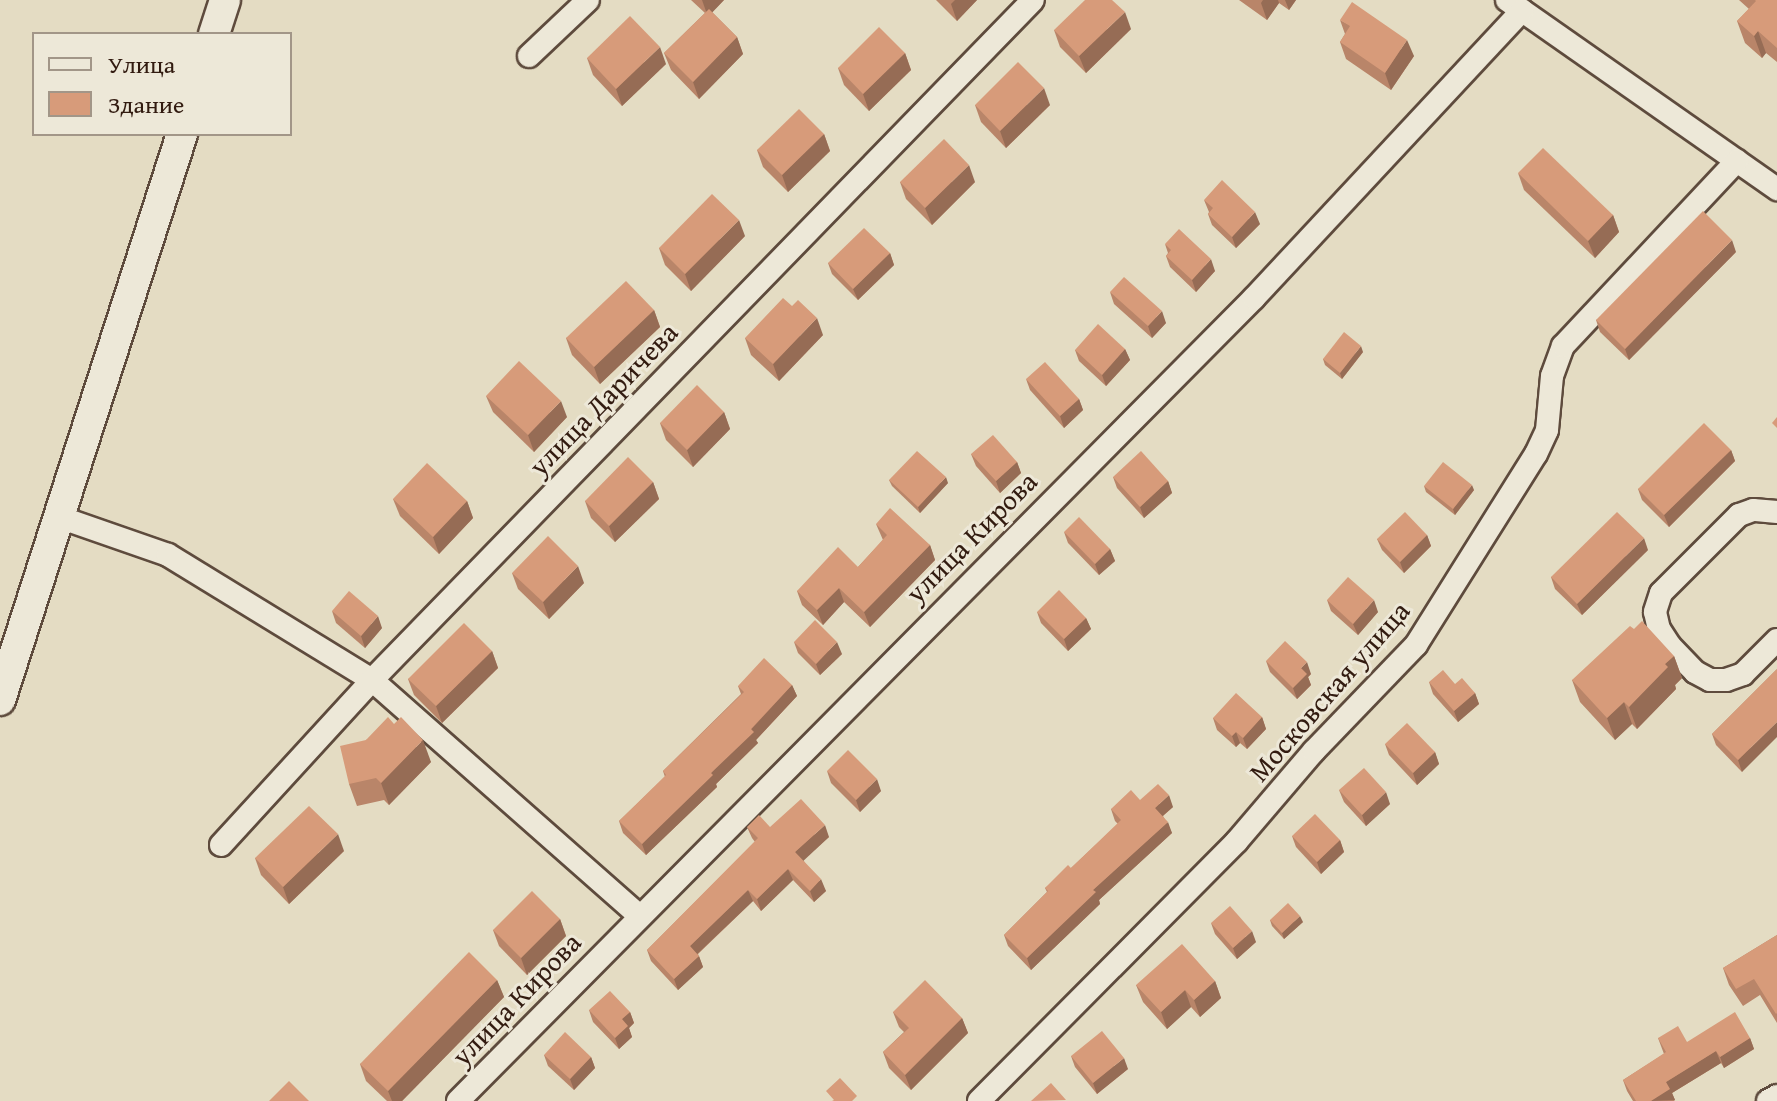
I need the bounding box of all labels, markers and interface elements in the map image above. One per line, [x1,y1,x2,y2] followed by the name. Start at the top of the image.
[32,32,292,136] legend
[108,47,175,82] text: Улица
[108,87,184,122] text: Здание
[522,315,684,483] street label: улица Даричева
[898,464,1044,610] street label: улица Кирова
[1242,594,1416,788] street label: Московская улица
[444,925,588,1073] street label: улица Кирова

